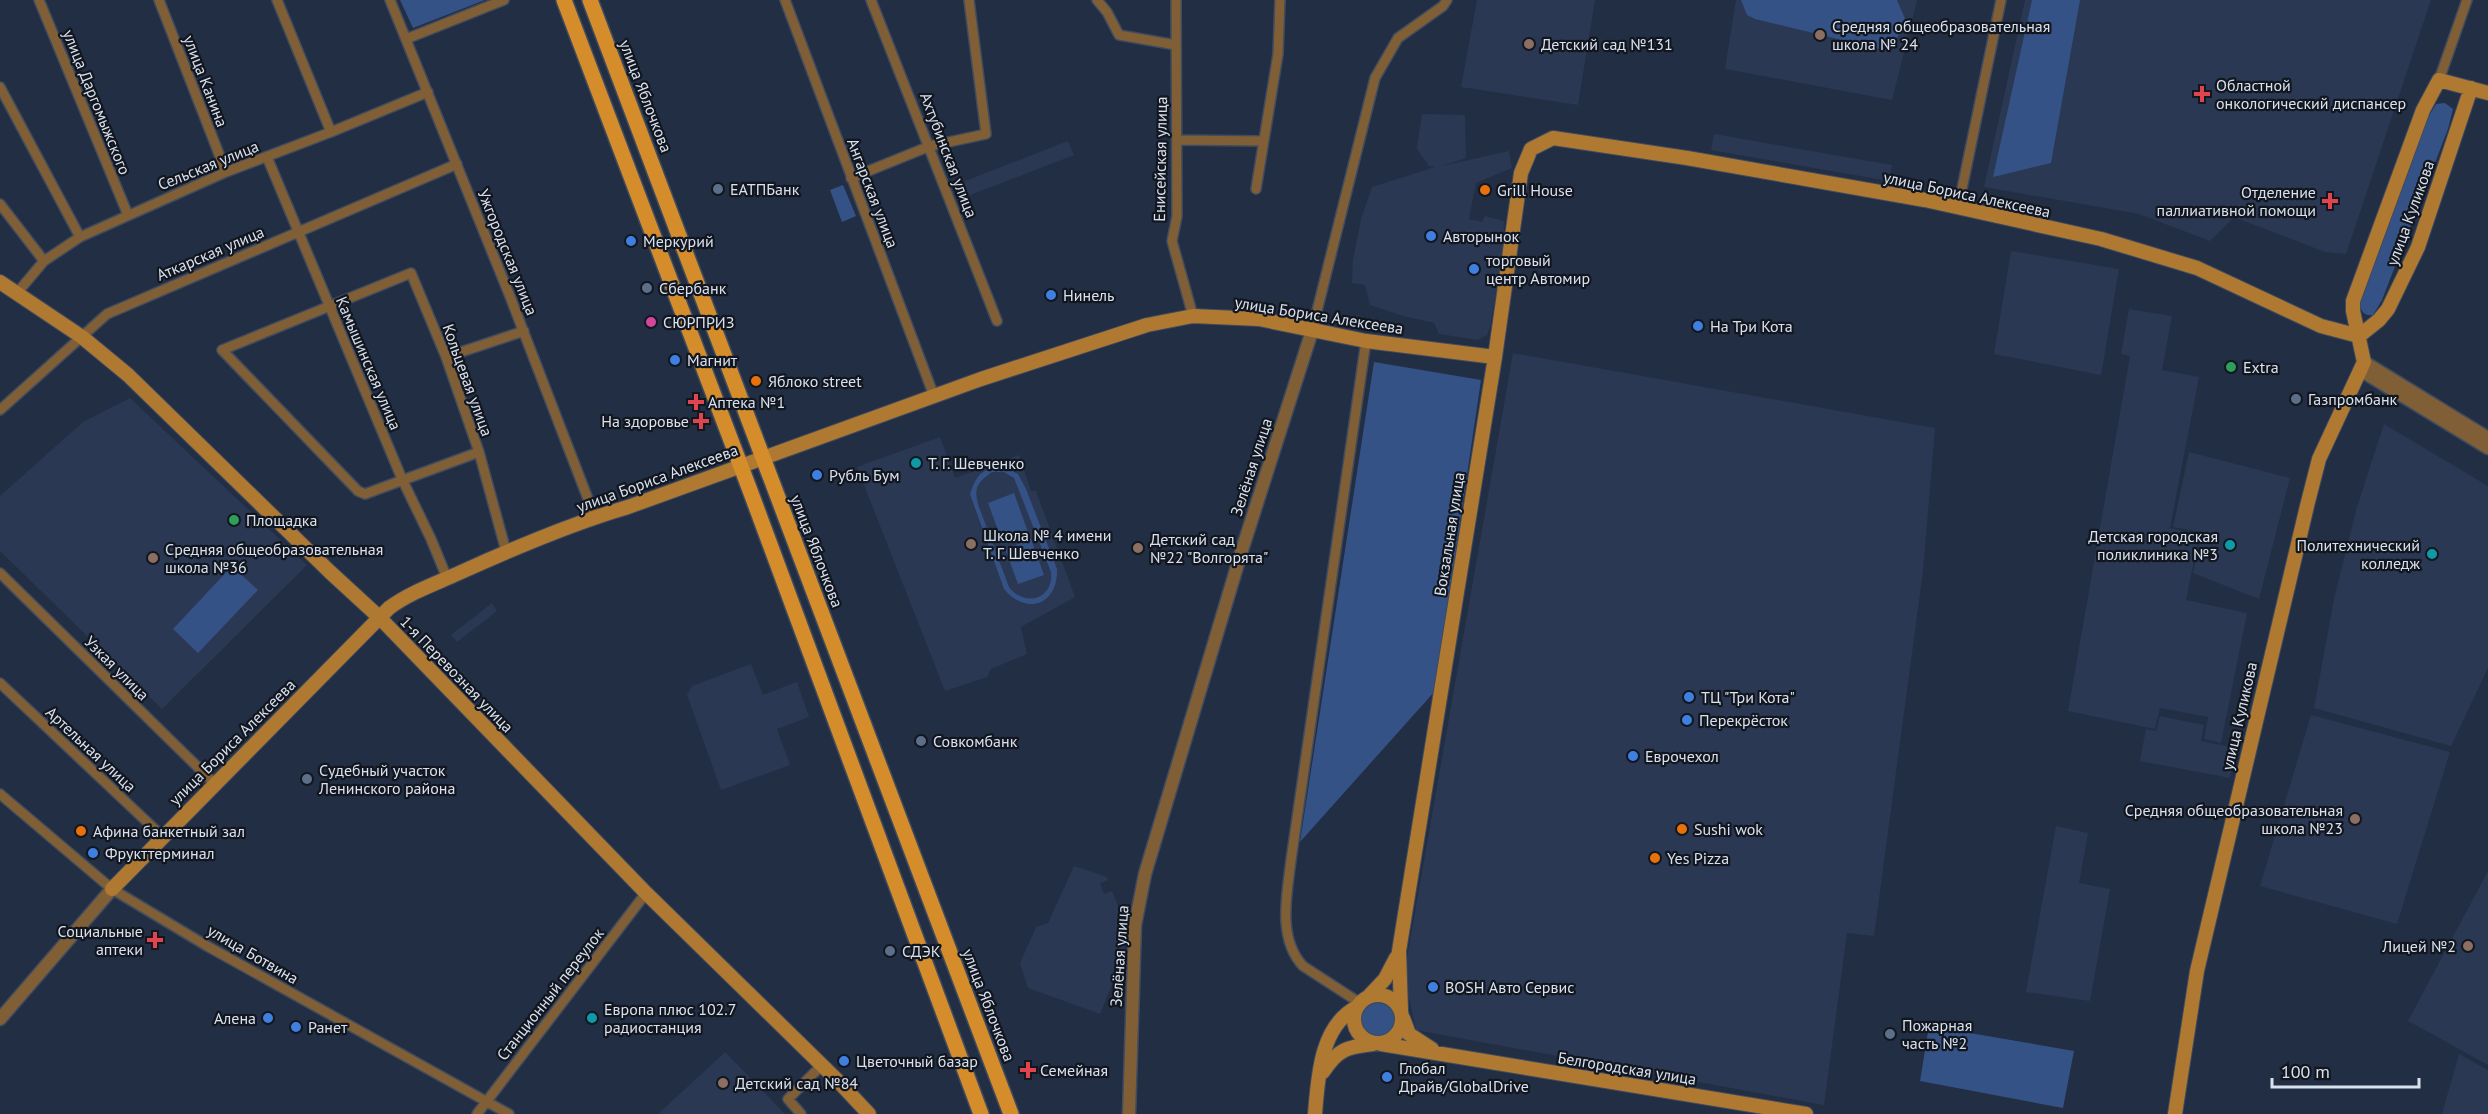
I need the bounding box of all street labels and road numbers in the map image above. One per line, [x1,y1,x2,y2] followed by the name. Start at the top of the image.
[59,26,135,178] street label: улица Даргомыжского
[179,32,233,130] street label: улица Канина
[615,37,677,155] street label: улица Яблочкова
[916,90,982,220] street label: Ахтубинская улица
[1149,96,1171,222] street label: Енисейская улица
[843,135,903,251] street label: Ангарская улица
[155,136,261,194] street label: Сельская улица
[2382,158,2438,268] street label: улица Куликова
[1882,167,2052,221] street label: улица Бориса Алексеева
[474,186,542,318] street label: Ужгородская улица
[153,221,267,285] street label: Аткарская улица
[1233,292,1405,338] street label: улица Бориса Алексеева
[332,293,406,433] street label: Камышинская улица
[438,321,498,439] street label: Кольцевая улица
[1226,416,1276,518] street label: Зелёная улица
[574,439,740,517] street label: улица Бориса Алексеева
[1429,471,1469,597] street label: Вокзальная улица
[786,492,848,610] street label: улица Яблочкова
[396,611,518,737] street label: 1-я Перевозная улица
[80,631,154,705] street label: Узкая улица
[2217,660,2261,772] street label: улица Куликова
[165,675,299,809] street label: улица Бориса Алексеева
[42,702,140,796] street label: Артельная улица
[1105,905,1133,1007] street label: Зелёная улица
[204,920,302,988] street label: улица Ботвина
[492,923,608,1064] street label: Станционный переулок
[958,946,1020,1064] street label: улица Яблочкова
[1556,1047,1698,1089] street label: Белгородская улица

